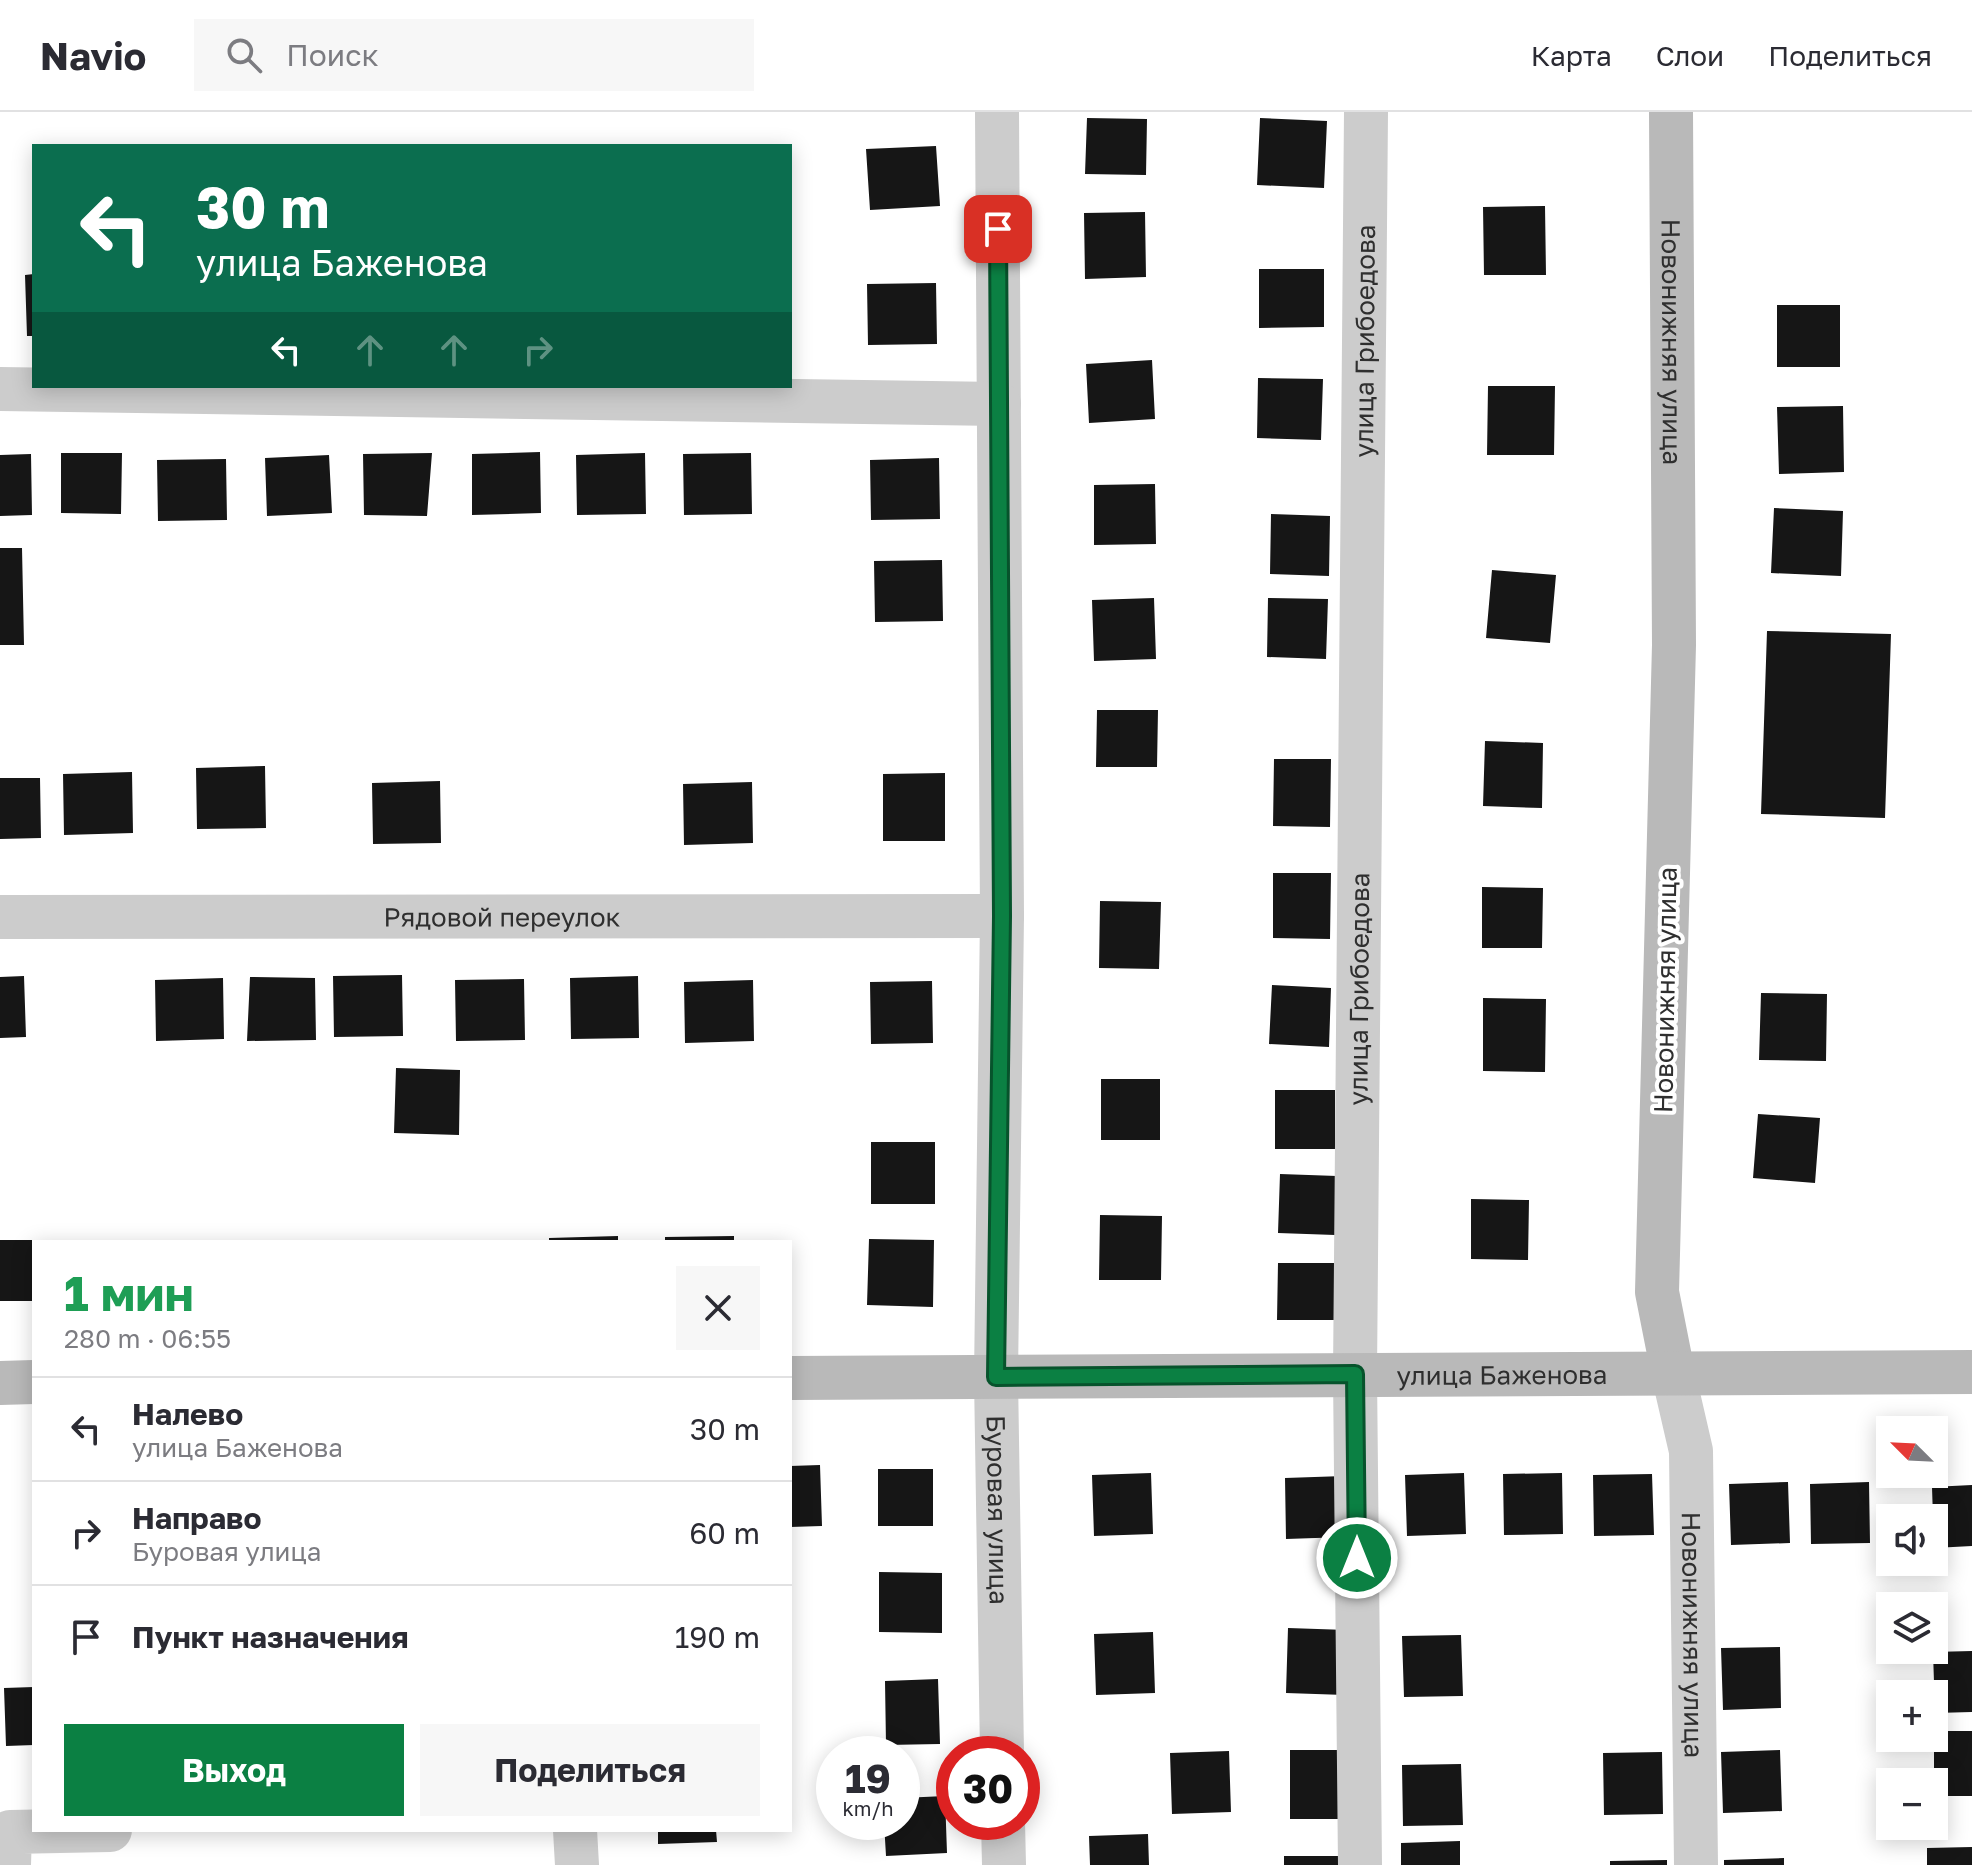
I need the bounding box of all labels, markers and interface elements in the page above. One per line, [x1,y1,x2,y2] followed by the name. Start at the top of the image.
[194,19,754,91] search box
[40,33,146,78] text: Navio
[222,33,266,77] icon: search
[286,37,379,73] text: Поиск
[1531,39,1612,72] text: Карта
[1656,39,1724,72] text: Слои
[1768,39,1932,72] text: Поделиться
[196,173,330,240] text: 30 m
[64,176,168,280] icon: left
[964,195,1032,263] pin
[976,207,1020,251] icon: arrive
[1656,219,1688,465] street label: Новонижняя улица
[1347,224,1381,458] street label: улица Грибоедова
[196,241,488,284] text: улица Баженова
[264,328,308,372] icon: left
[348,328,392,372] icon: ahead
[432,328,476,372] icon: ahead
[516,328,560,372] icon: right
[1647,867,1683,1113] street label: Новонижняя улица
[1342,872,1375,1106] street label: улица Грибоедова
[383,901,621,932] street label: Рядовой переулок
[64,1264,194,1322] text: 1 мин
[676,1266,760,1350] button: close
[64,1323,231,1354] text: 280 m · 06:55
[1396,1358,1608,1390] street label: улица Баженова
[132,1396,243,1432] text: Налево
[64,1407,108,1451] icon: left
[690,1411,760,1447] text: 30 m
[981,1415,1015,1605] street label: Буровая улица
[1876,1416,1948,1488] north arrow
[1876,1416,1948,1840] map controls
[132,1432,343,1463] text: улица Баженова
[132,1500,261,1536] text: Направо
[1876,1504,1948,1576] button: sound
[64,1511,108,1555] icon: right
[1676,1512,1710,1758] street label: Новонижняя улица
[689,1515,760,1551] text: 60 m
[1315,1516,1399,1600] position arrow
[132,1536,322,1567] text: Буровая улица
[1876,1592,1948,1664] button: layers
[64,1615,108,1659] icon: arrive
[132,1619,409,1655] text: Пункт назначения
[675,1619,760,1655] text: 190 m
[1876,1680,1948,1752] button: +
[64,1724,404,1816] button: Выход
[420,1724,760,1816] button: Поделиться
[936,1736,1040,1840] speed limit sign: 30
[845,1754,891,1802] text: 19
[1876,1768,1948,1840] button: −
[843,1796,893,1820] text: km/h

